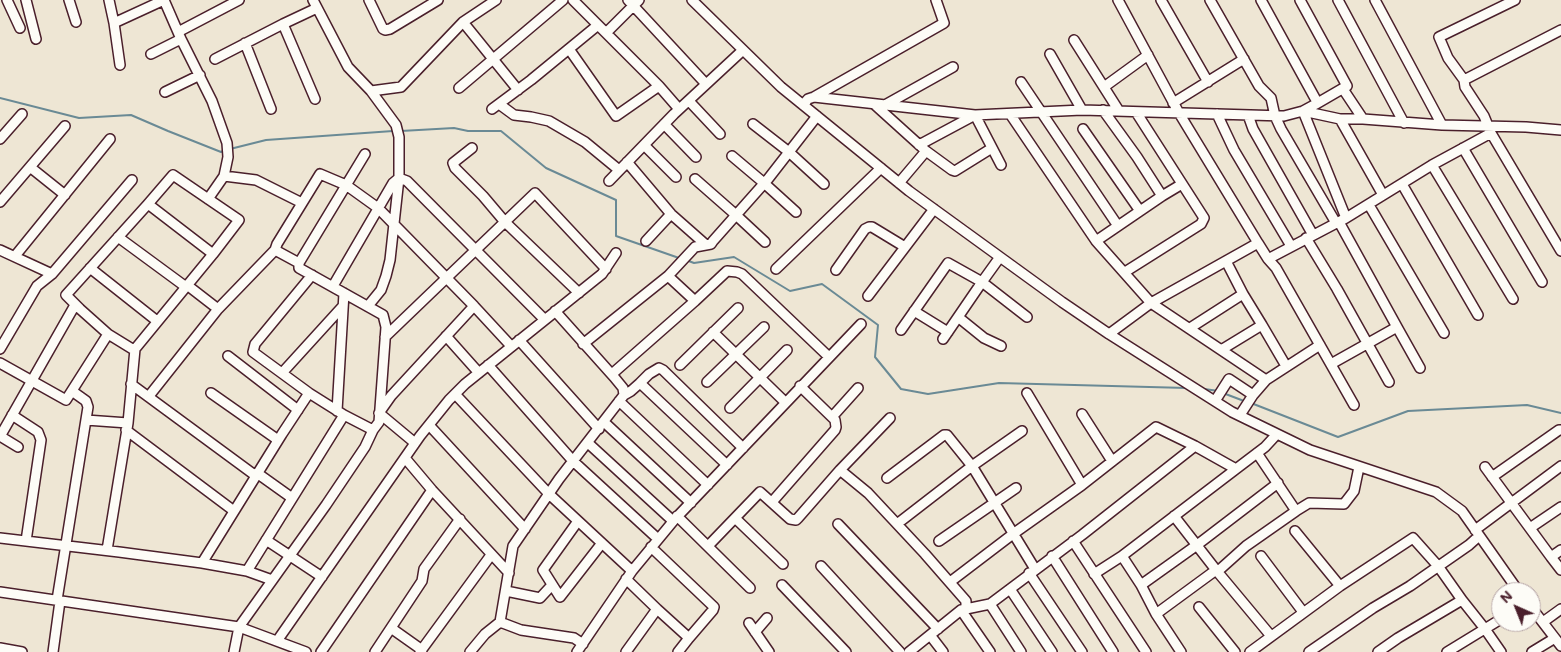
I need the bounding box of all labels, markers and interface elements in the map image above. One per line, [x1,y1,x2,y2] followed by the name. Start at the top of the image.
[1491,582,1541,632] north arrow
[1495,586,1516,607] text: N

